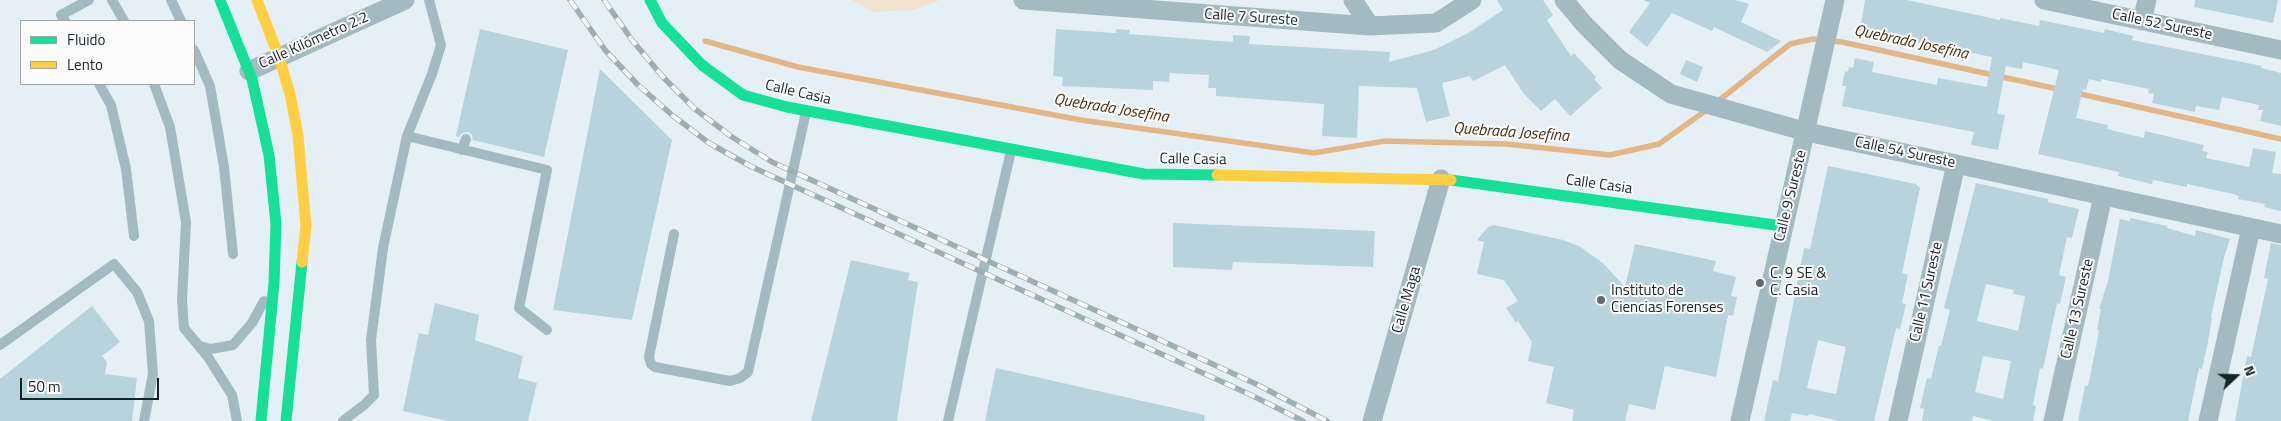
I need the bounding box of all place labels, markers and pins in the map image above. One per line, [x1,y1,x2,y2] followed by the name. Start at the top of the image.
[1770,265,1826,300] place label: C. 9 SE & C. Casia
[1754,277,1766,289] marker: C. 9 SE & C. Casia
[1611,282,1723,317] place label: Instituto de Ciencias Forenses
[1595,294,1607,306] marker: Instituto de Ciencias Forenses

